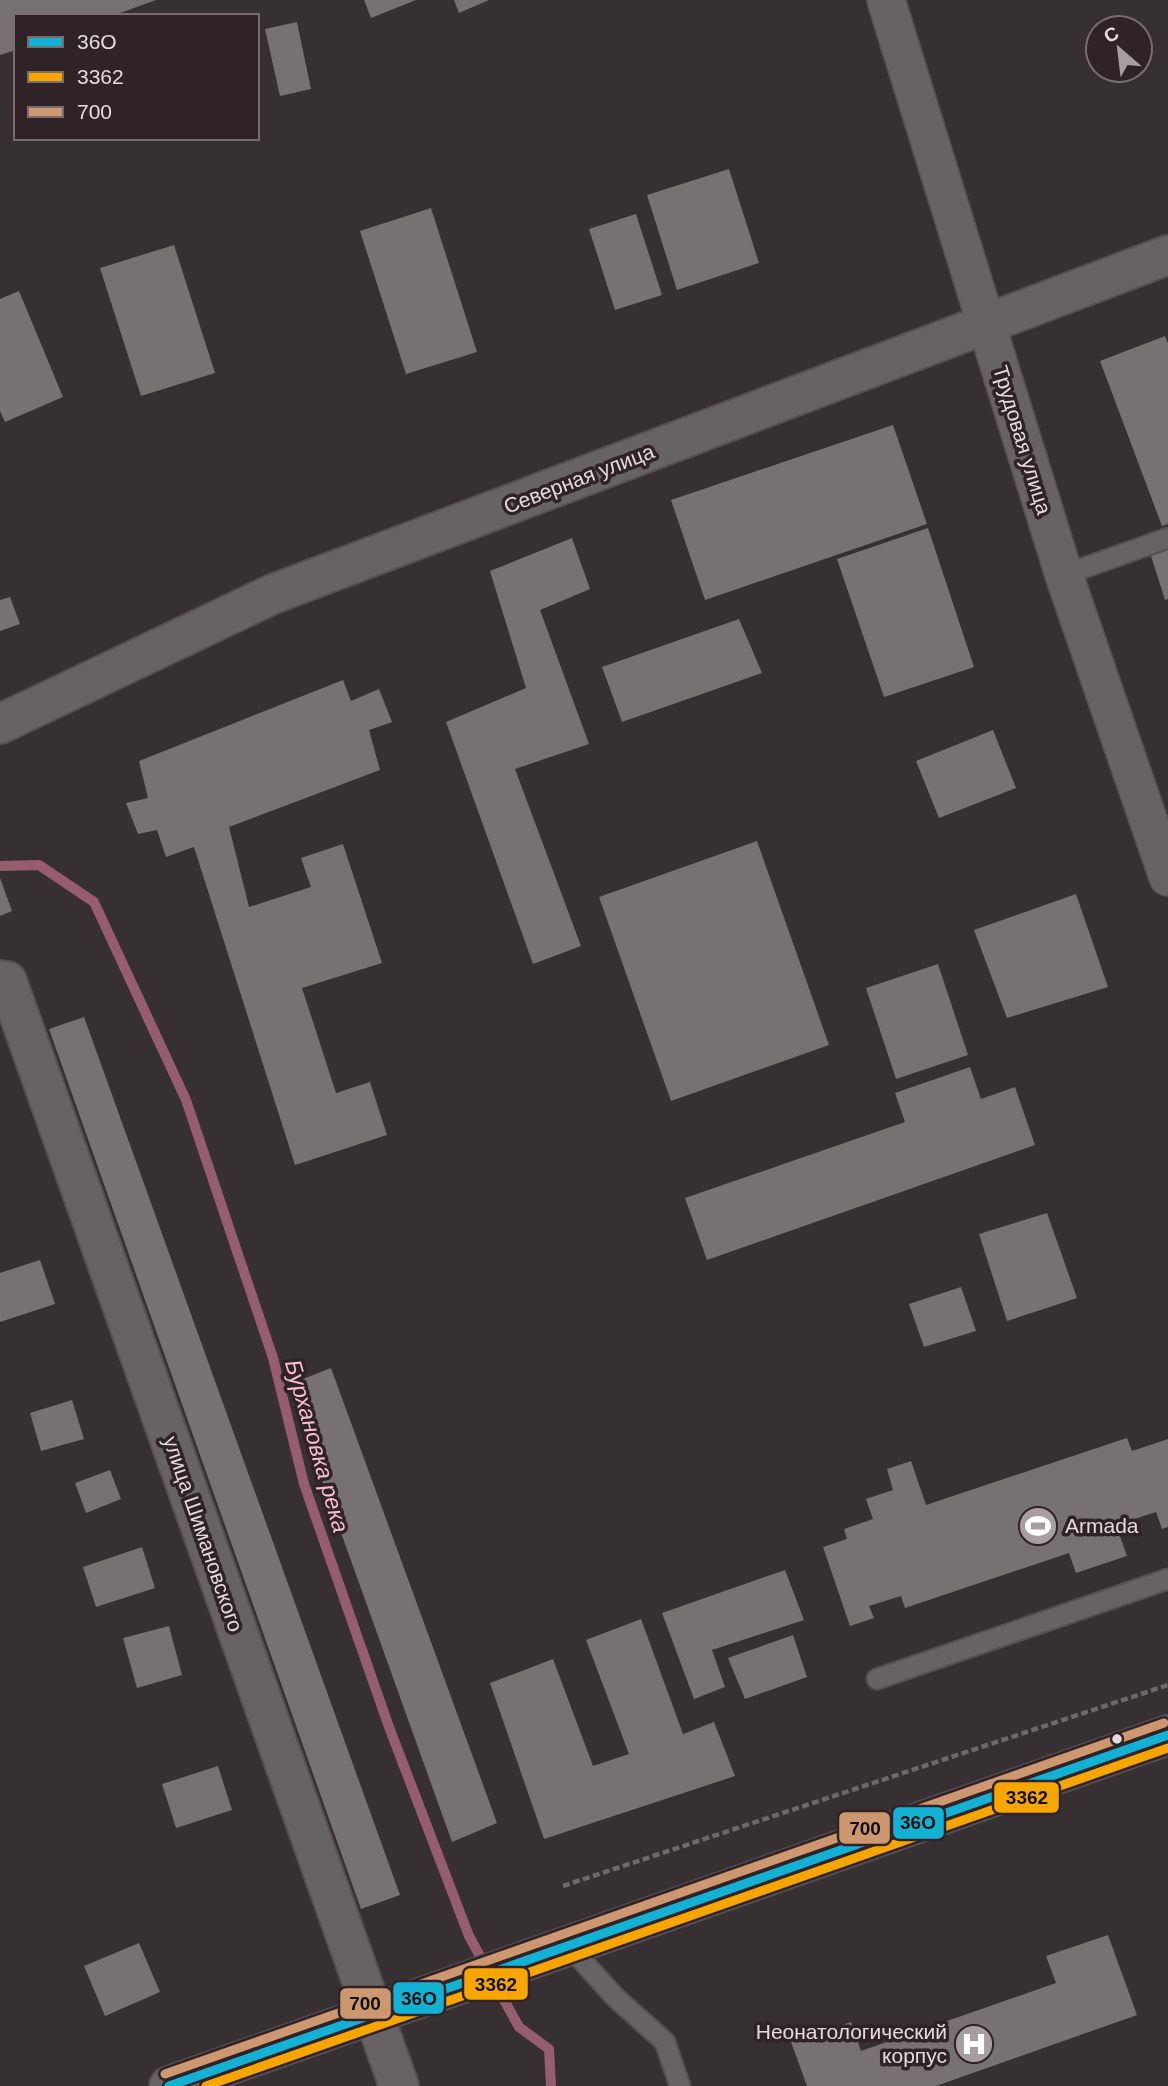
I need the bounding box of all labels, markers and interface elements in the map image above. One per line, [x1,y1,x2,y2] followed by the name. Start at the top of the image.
[14,14,259,140] legend
[1084,14,1154,84] north arrow
[1100,22,1122,47] text: С
[77,30,117,53] text: 36О
[77,65,124,88] text: 3362
[77,100,112,123] text: 700
[989,363,1056,517] street label: Трудовая улица
[500,439,658,518] street label: Северная улица
[280,1356,354,1536] water label: Бурхановка река
[159,1433,248,1635] street label: улица Шимановского
[1017,1505,1059,1547] sports icon: Armada
[1065,1514,1139,1537] place label: Armada
[1110,1732,1124,1746] unlabelled marker
[993,1781,1060,1814] line badge: 3362
[1006,1787,1048,1808] text: 3362
[892,1806,945,1840] line badge: 36О
[838,1811,891,1845] line badge: 700
[900,1812,936,1833] text: 36О
[849,1818,881,1839] text: 700
[463,1967,529,2001] line badge: 3362
[475,1974,517,1995] text: 3362
[392,1981,445,2015] line badge: 36О
[339,1987,392,2020] line badge: 700
[401,1988,437,2009] text: 36О
[349,1993,381,2014] text: 700
[756,2020,947,2067] place label: Неонатологический корпус
[953,2023,995,2065] hospital icon: Неонатологический корпус

